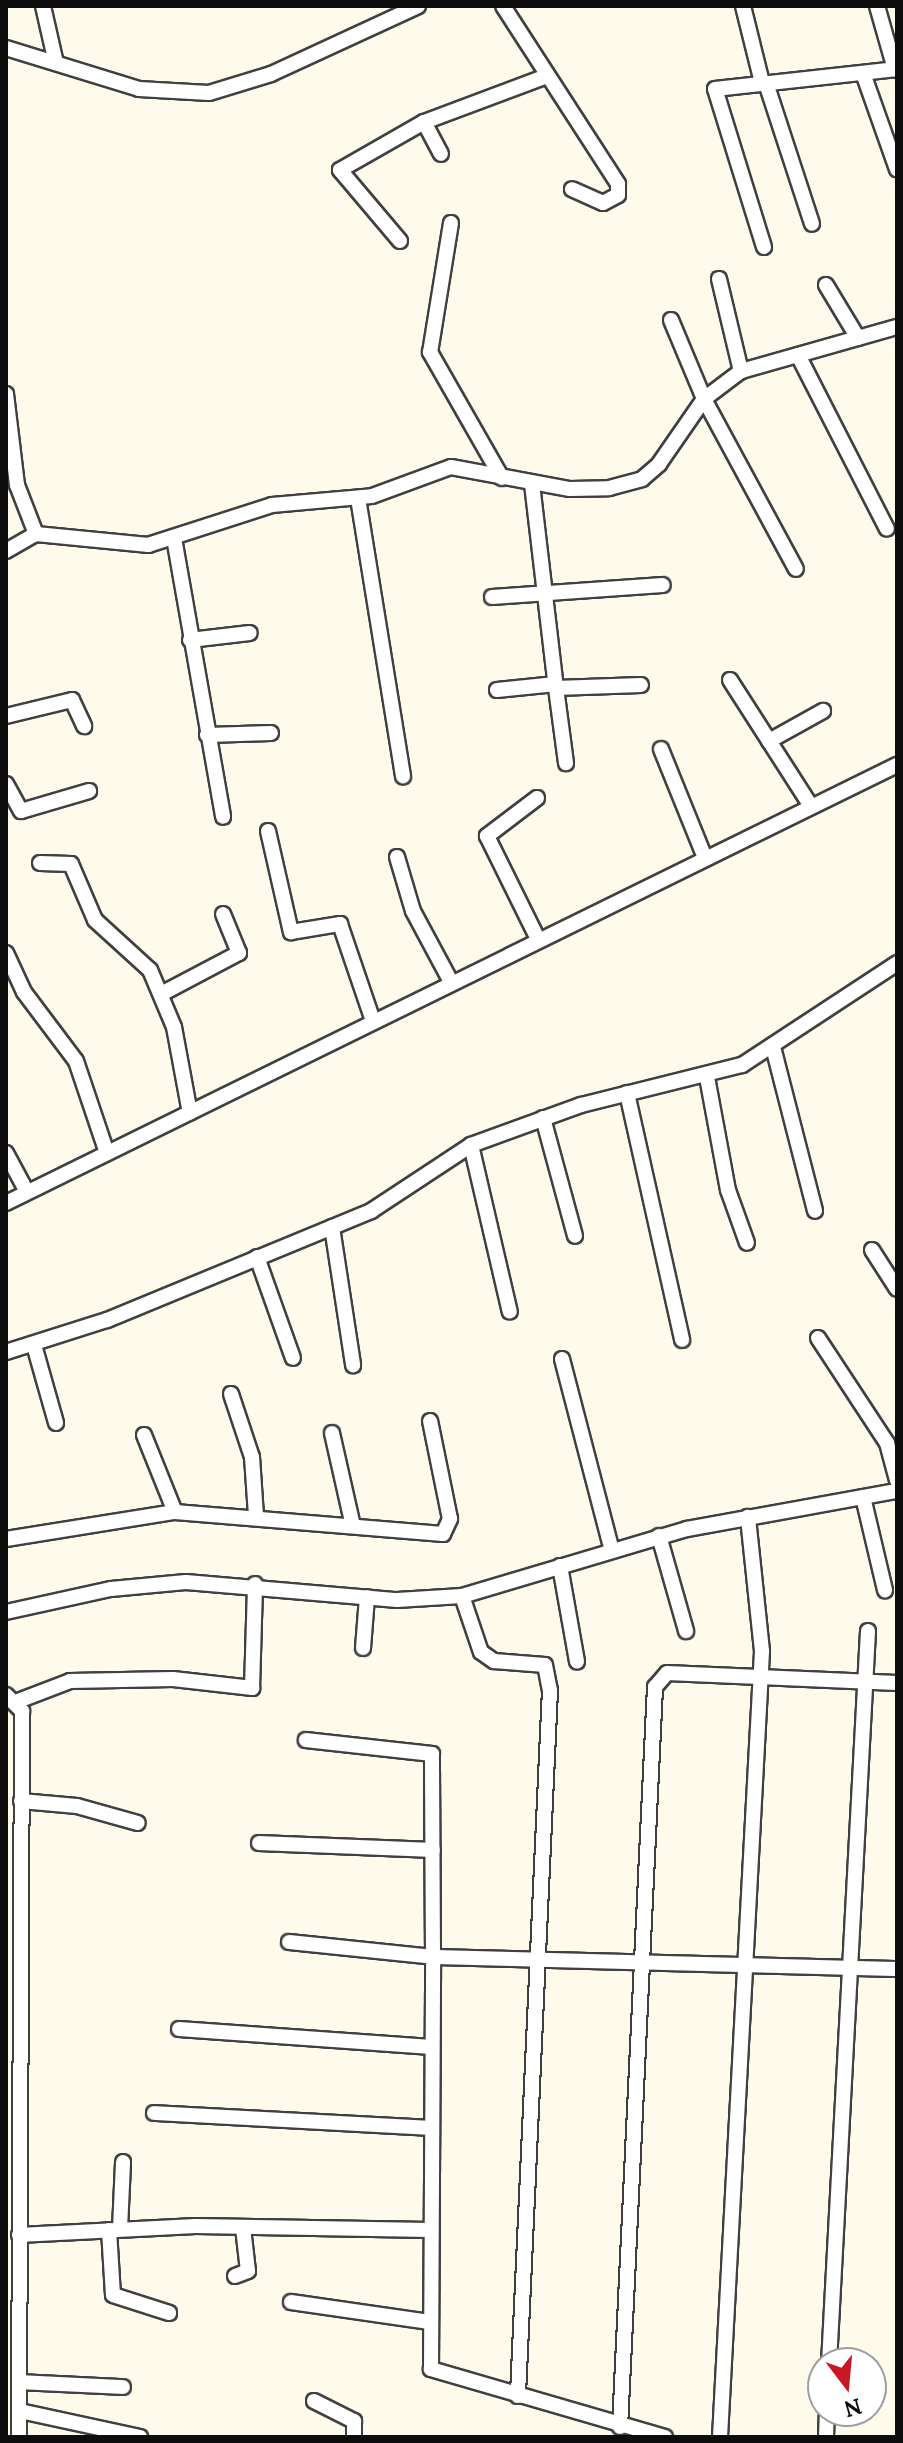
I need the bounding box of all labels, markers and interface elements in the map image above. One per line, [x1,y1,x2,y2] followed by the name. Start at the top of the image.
[807,2347,887,2427] north arrow
[841,2392,865,2424] text: N

